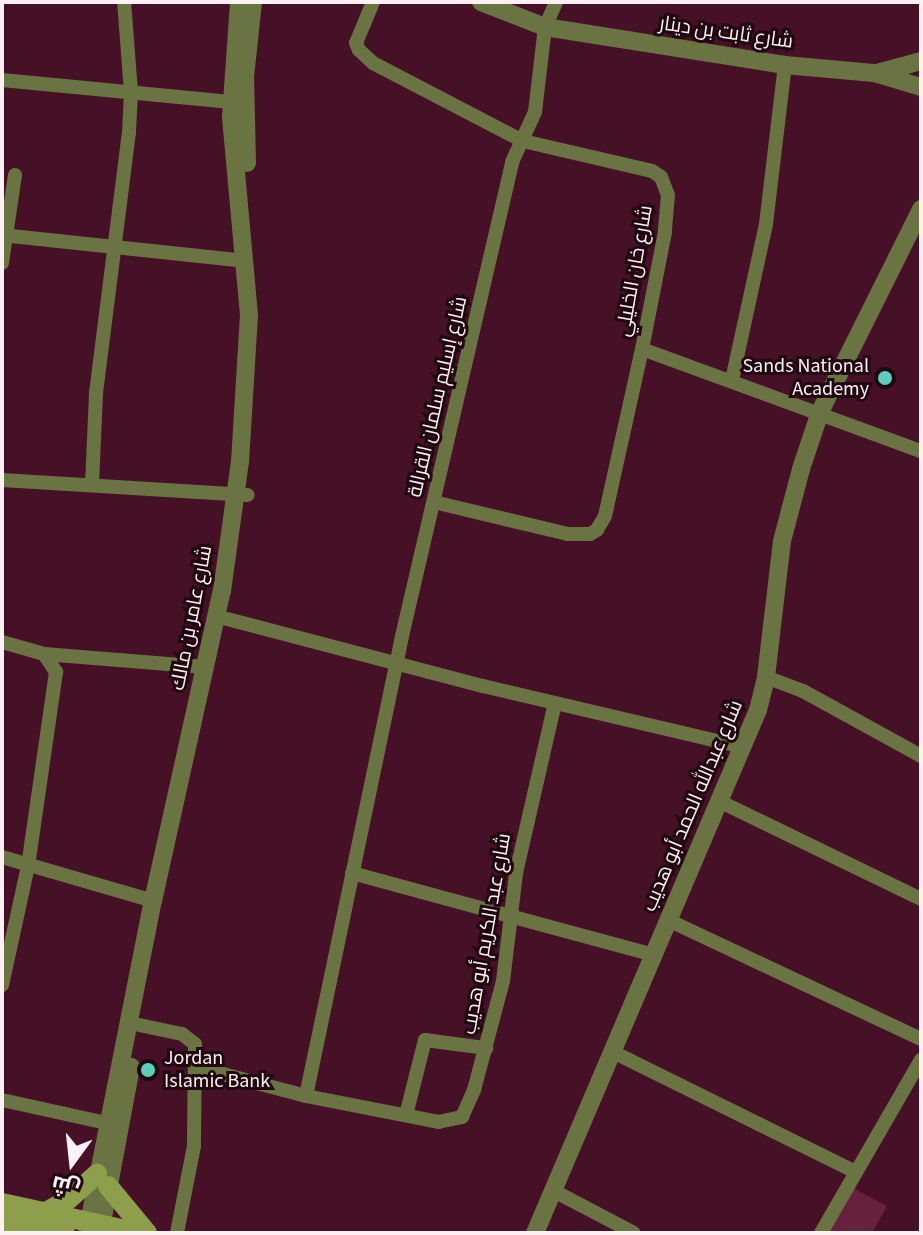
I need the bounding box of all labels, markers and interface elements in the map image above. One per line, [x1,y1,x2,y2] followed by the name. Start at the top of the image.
[657,12,795,54] street label: شارع ثابت بن دينار
[612,203,658,339] street label: شارع خان الخليلي
[403,294,473,500] street label: شارع إسليم سلمان القرالة
[742,354,869,401] place label: Sands National Academy
[876,369,894,387] marker: Sands National Academy
[166,543,218,693] street label: شارع عامر بن مالك
[638,697,748,915] street label: شارع عبدالله الحمد أبو هديب
[457,832,517,1036] street label: شارع عبد الكريم أبو هديب
[164,1046,270,1093] place label: Jordan Islamic Bank
[139,1061,157,1079] marker: Jordan Islamic Bank
[32,1123,112,1203] north arrow
[48,1167,84,1205] text: ش

